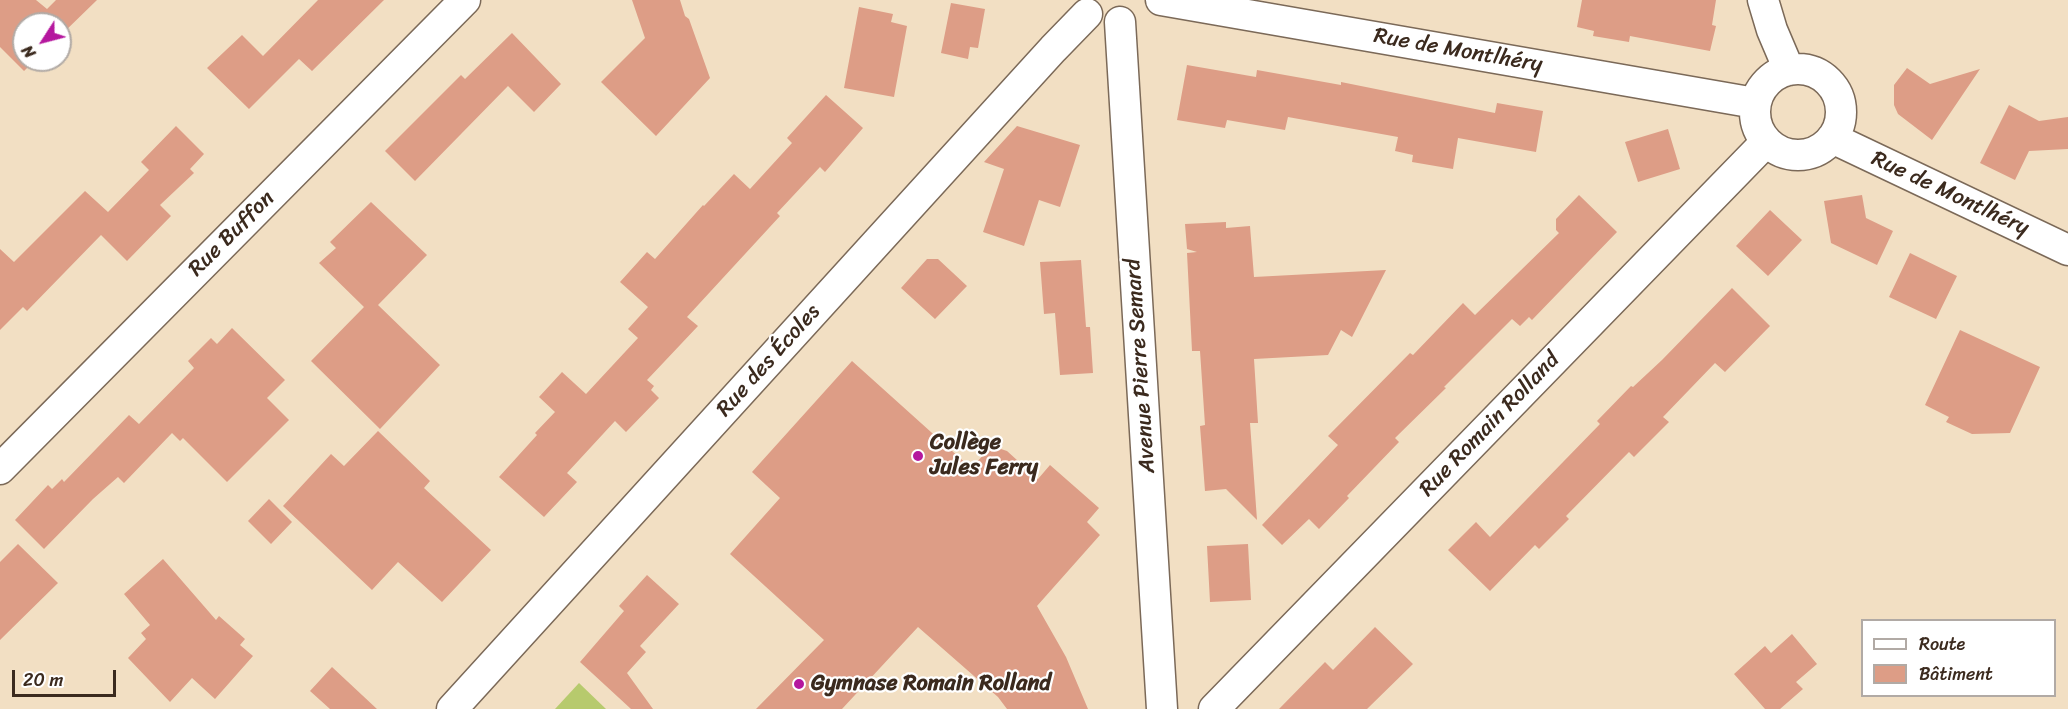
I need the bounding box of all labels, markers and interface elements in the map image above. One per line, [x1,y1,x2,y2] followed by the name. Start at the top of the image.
[12,12,72,72] north arrow
[1372,23,1544,79] street label: Rue de Montlhéry
[14,39,44,65] text: N
[1867,146,2033,242] street label: Rue de Montlhéry
[184,186,280,282] street label: Rue Buffon
[1120,258,1162,474] street label: Avenue Pierre Semard
[712,299,826,423] street label: Rue des Écoles
[1415,348,1565,502] street label: Rue Romain Rolland
[930,430,1038,482] place label: Collège Jules Ferry
[911,449,925,463] marker: Collège Jules Ferry
[1861,619,2056,697] legend
[1919,628,1965,660] text: Route
[15,658,118,696] scale bar
[1919,658,1993,690] text: Bâtiment
[23,664,63,696] text: 20 m
[811,671,1051,697] place label: Gymnase Romain Rolland
[792,677,806,691] marker: Gymnase Romain Rolland

